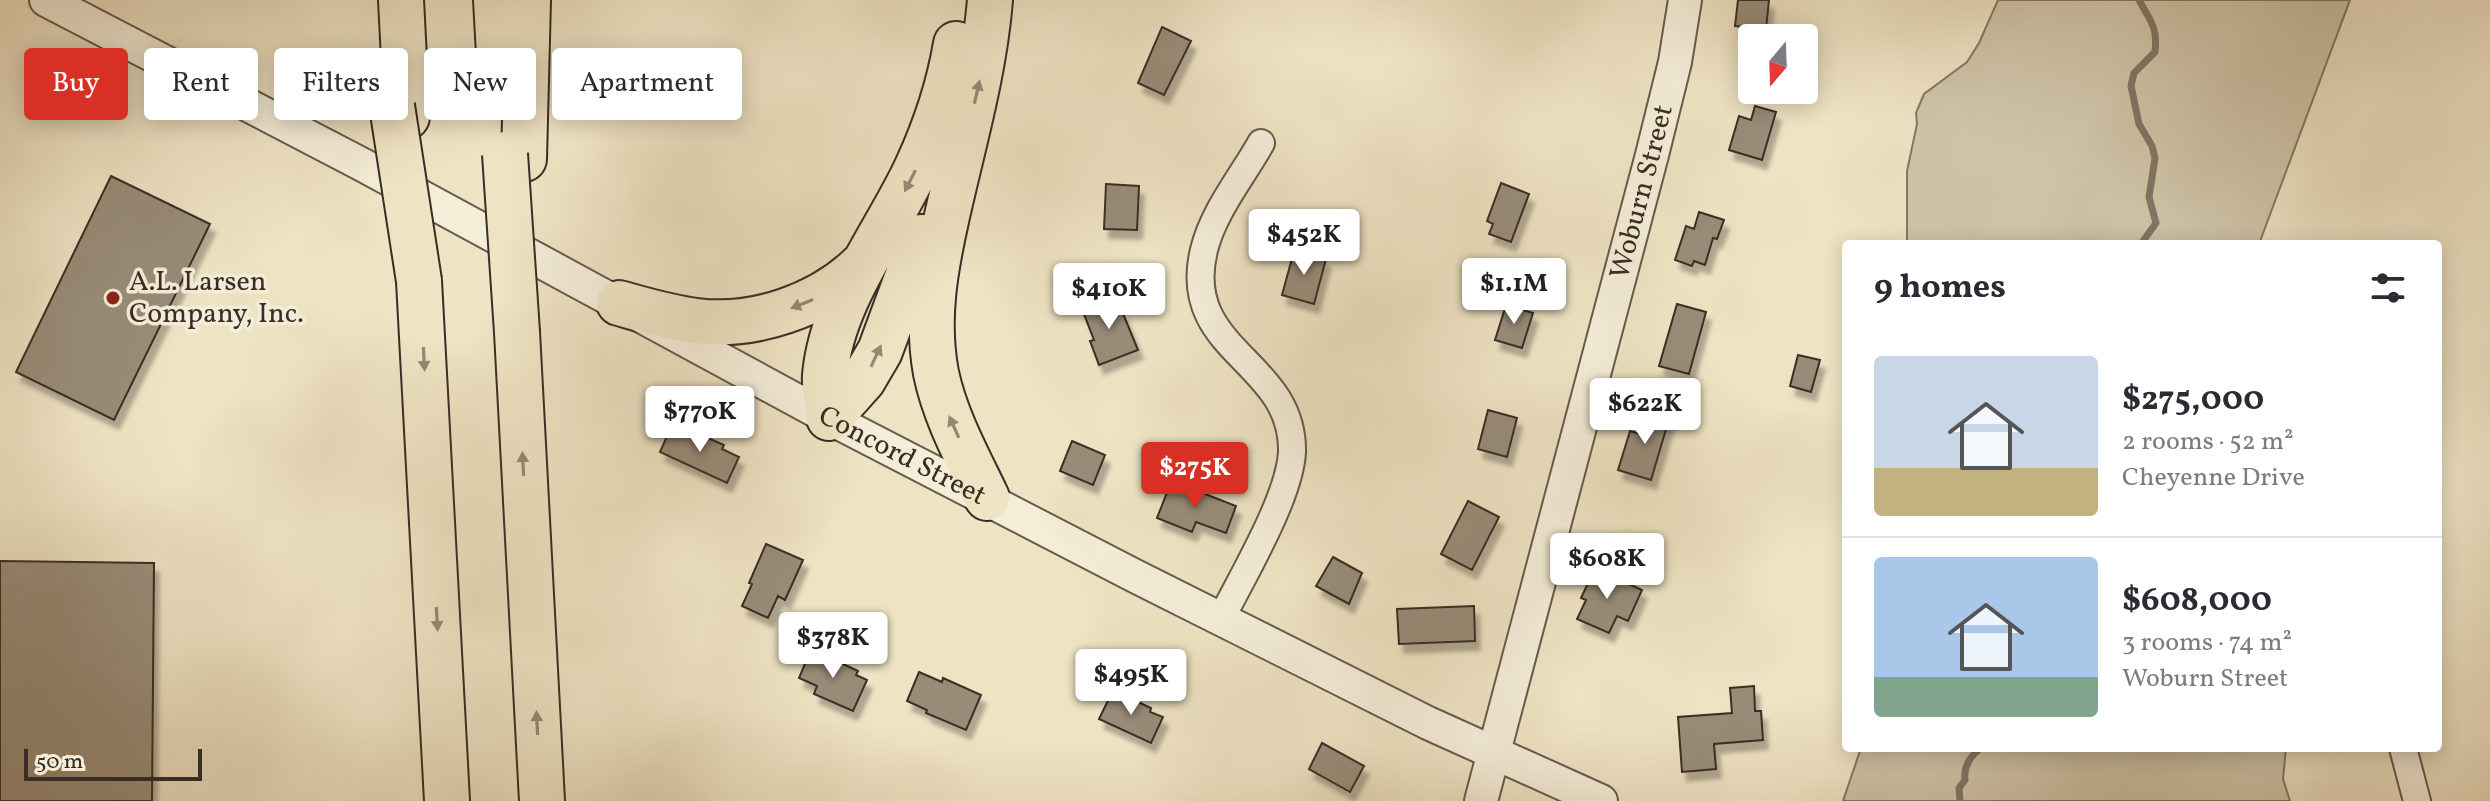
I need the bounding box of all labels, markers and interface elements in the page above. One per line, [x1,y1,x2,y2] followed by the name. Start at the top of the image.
[1738,24,1818,104] north arrow
[1738,24,1818,104] map controls
[24,48,128,120] chip: Buy
[144,48,258,120] chip: Rent
[274,48,408,120] chip: Filters
[424,48,536,120] chip: New
[552,48,742,120] chip: Apartment
[971,79,983,104] one-way arrow
[1600,101,1683,284] street label: Woburn Street
[903,170,916,193] one-way arrow
[1248,209,1360,277] pin: $452K
[1267,217,1341,253] text: $452K
[1458,258,1570,326] pin: $1.1M
[129,263,304,334] place label: A.L. Larsen Company, Inc.
[1053,263,1165,331] pin: $410K
[1874,265,2006,312] text: 9 homes
[1480,266,1548,302] text: $1.1M
[2366,266,2410,310] icon: filters
[1071,271,1147,307] text: $410K
[104,289,122,307] marker: A.L. Larsen Company, Inc.
[790,297,814,310] one-way arrow
[869,345,883,368] one-way arrow
[417,347,430,372] one-way arrow
[2122,377,2264,424] text: $275,000
[1589,378,1701,446] pin: $622K
[644,386,756,454] pin: $770K
[1608,386,1682,422] text: $622K
[1938,388,2034,484] icon: home
[663,394,737,430] text: $770K
[811,396,993,515] street label: Concord Street
[947,415,961,439] one-way arrow
[2122,424,2294,460] text: 2 rooms · 52 m²
[1139,442,1251,510] pin: $275K
[1159,450,1231,486] text: $275K
[516,451,529,476] one-way arrow
[2122,460,2305,496] text: Cheyenne Drive
[1551,533,1663,601] pin: $608K
[1568,541,1646,577] text: $608K
[2122,578,2272,625] text: $608,000
[1938,589,2034,685] icon: home
[431,607,444,632] one-way arrow
[777,612,889,680] pin: $378K
[797,620,869,656] text: $378K
[2122,625,2292,661] text: 3 rooms · 74 m²
[1075,649,1187,717] pin: $495K
[1093,657,1169,693] text: $495K
[2122,661,2288,697] text: Woburn Street
[530,710,543,735] one-way arrow
[24,745,202,781] scale bar
[36,747,83,778] text: 50 m

